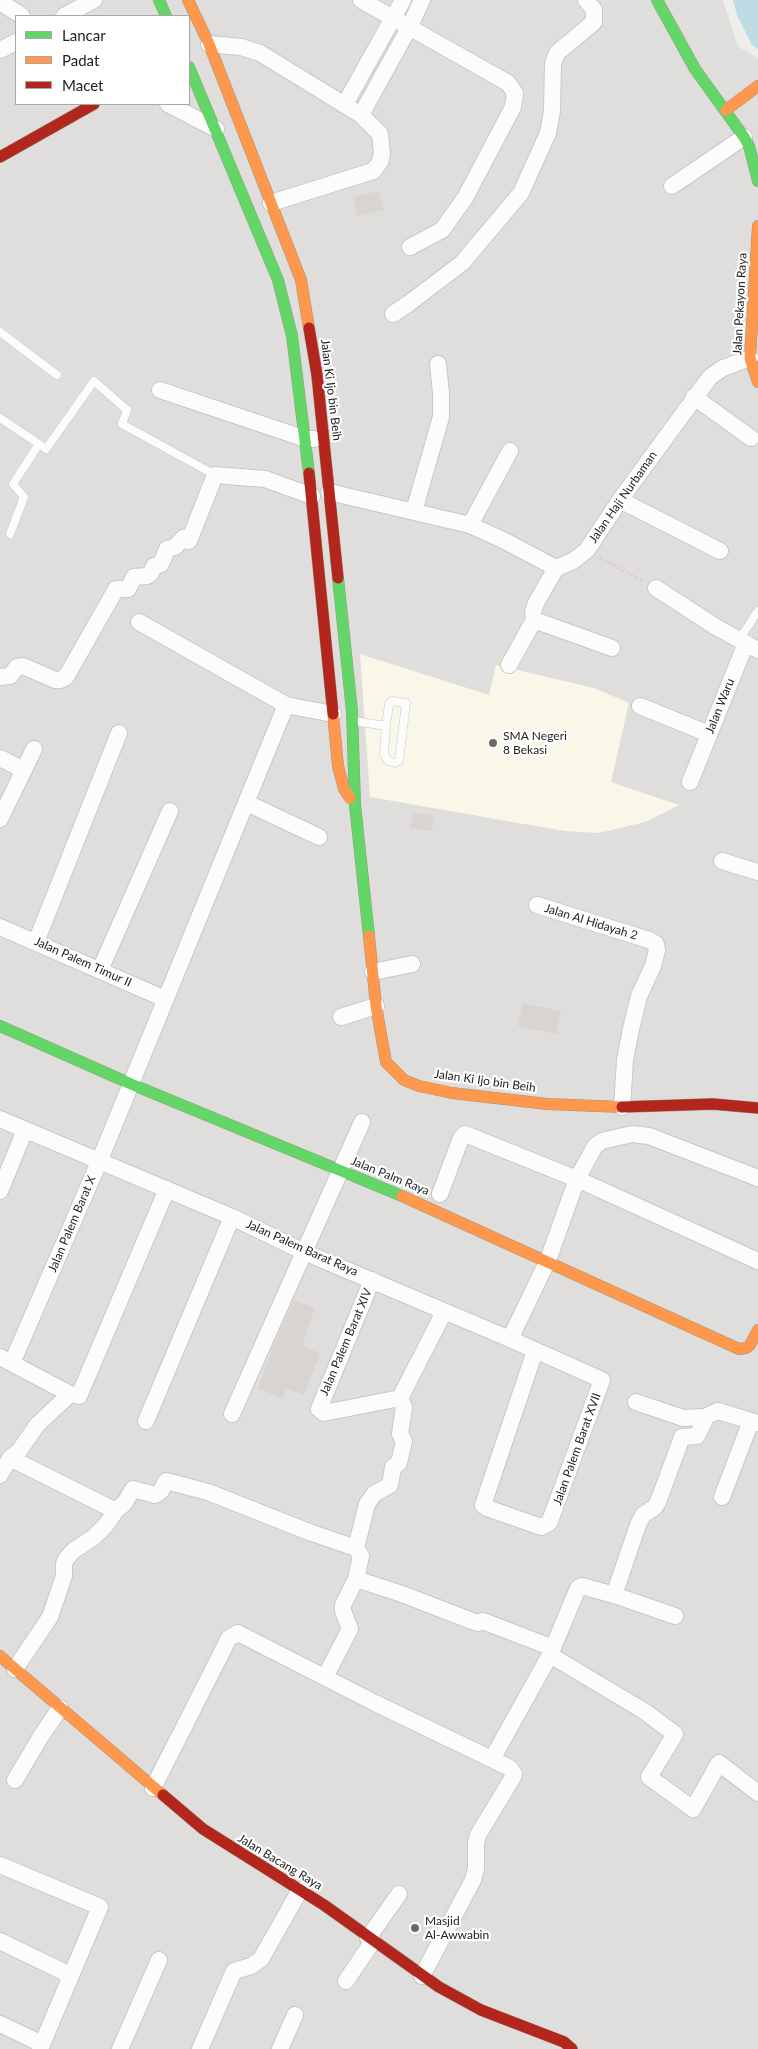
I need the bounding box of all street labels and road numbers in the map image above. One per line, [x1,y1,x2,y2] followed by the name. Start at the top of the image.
[730,253,750,355] street label: Jalan Pekayon Raya
[318,338,344,442] street label: Jalan Ki Ijo bin Beih
[586,448,660,546] street label: Jalan Haji Nurbaman
[702,676,738,736] street label: Jalan Waru
[543,901,639,943] street label: Jalan Al Hidayah 2
[32,934,134,990] street label: Jalan Palem Timur II
[433,1067,537,1095] street label: Jalan Ki Ijo bin Beih
[349,1154,431,1198] street label: Jalan Palm Raya
[45,1174,99,1274] street label: Jalan Palem Barat X
[244,1217,360,1279] street label: Jalan Palem Barat Raya
[317,1286,375,1398] street label: Jalan Palem Barat XIV
[550,1391,604,1507] street label: Jalan Palem Barat XVII
[235,1831,325,1893] street label: Jalan Bacang Raya

